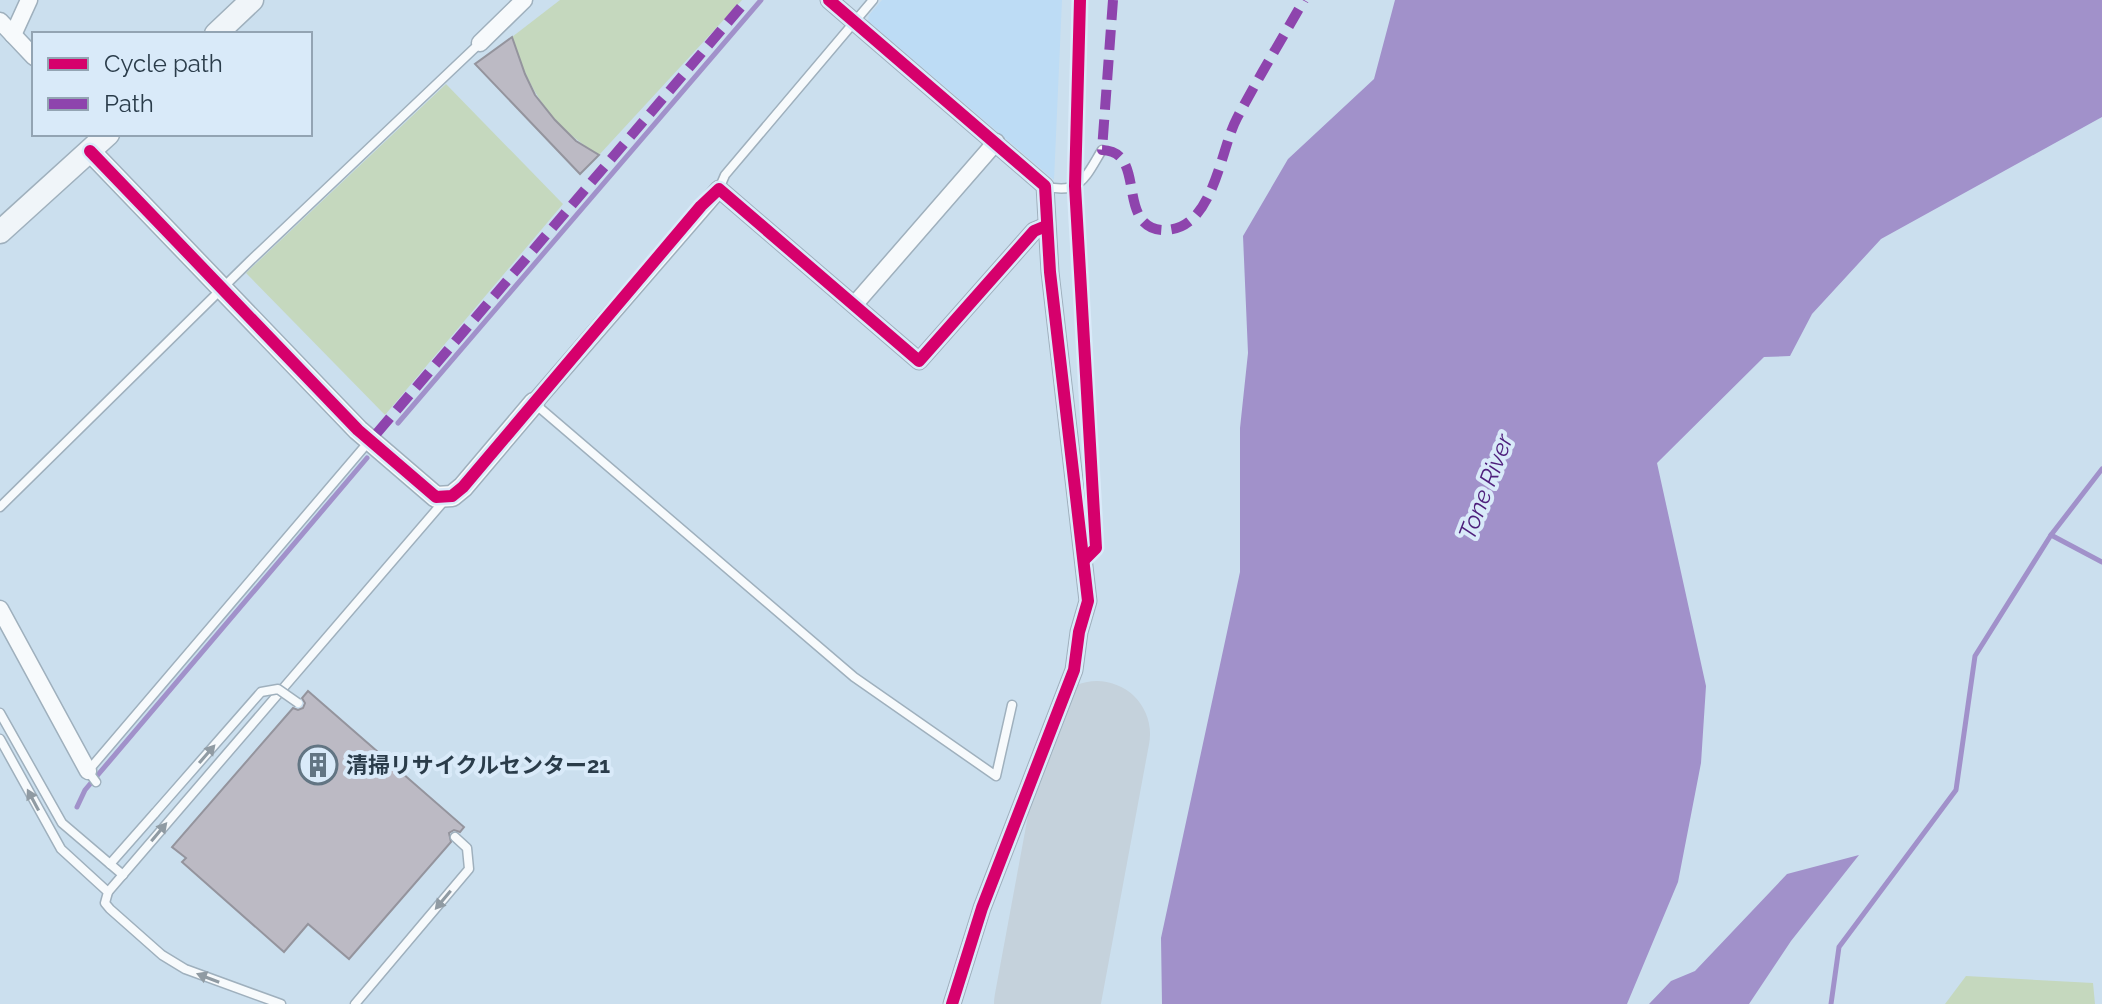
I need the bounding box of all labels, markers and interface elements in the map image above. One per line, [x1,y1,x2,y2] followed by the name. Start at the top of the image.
[32,32,312,136] legend
[104,49,223,78] text: Cycle path
[104,89,154,118] text: Path
[1452,429,1519,543] water label: Tone River
[297,744,339,786] building icon: 清掃リサイクルセンター21
[197,745,215,764] one-way arrow
[346,752,610,778] place label: 清掃リサイクルセンター21
[26,789,40,811] one-way arrow
[150,823,167,843] one-way arrow
[435,890,452,910] one-way arrow
[196,971,220,984] one-way arrow

